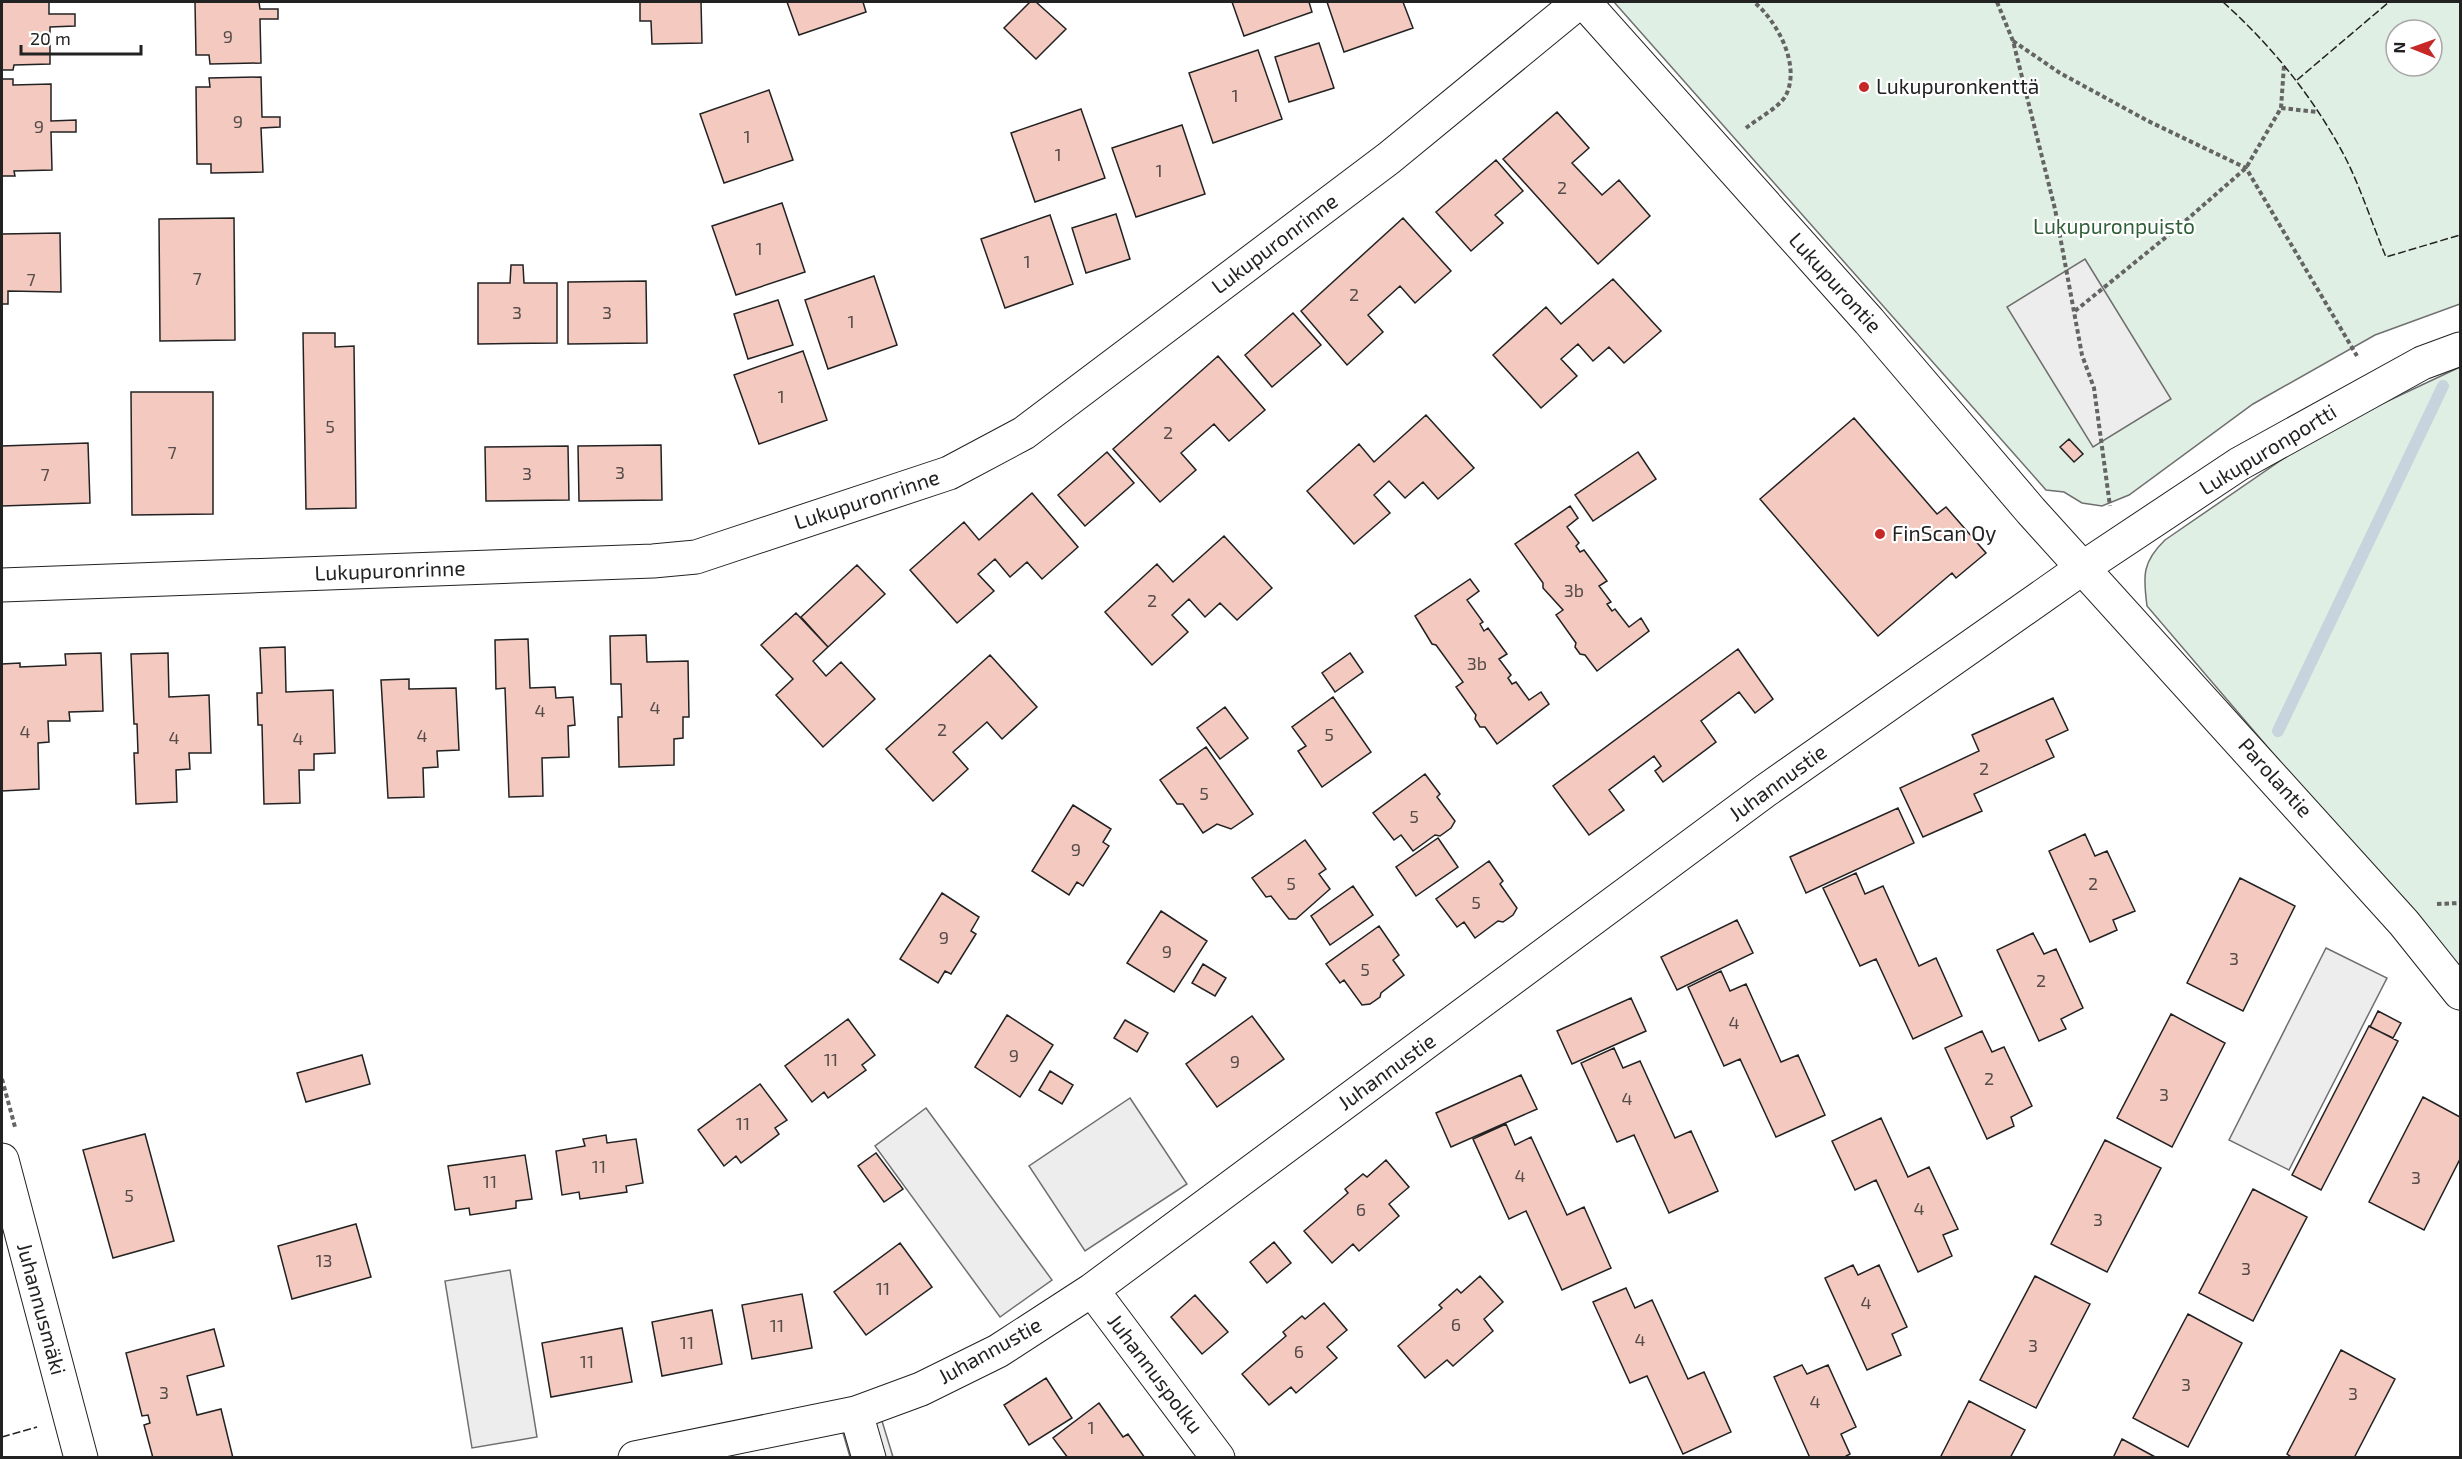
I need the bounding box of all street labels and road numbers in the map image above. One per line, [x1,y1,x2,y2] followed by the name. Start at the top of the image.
[1206,187,1342,298] street label: Lukupuronrinne
[1785,227,1888,337] street label: Lukupurontie
[2194,398,2340,499] street label: Lukupuronportti
[791,463,942,534] street label: Lukupuronrinne
[314,554,466,585] street label: Lukupuronrinne
[2234,732,2318,822] street label: Parolantie
[1724,738,1831,826] street label: Juhannustie
[1333,1027,1440,1115] street label: Juhannustie
[13,1240,72,1377] street label: Juhannusmäki
[1103,1309,1209,1438] street label: Juhannuspolku
[933,1311,1045,1388] street label: Juhannustie

